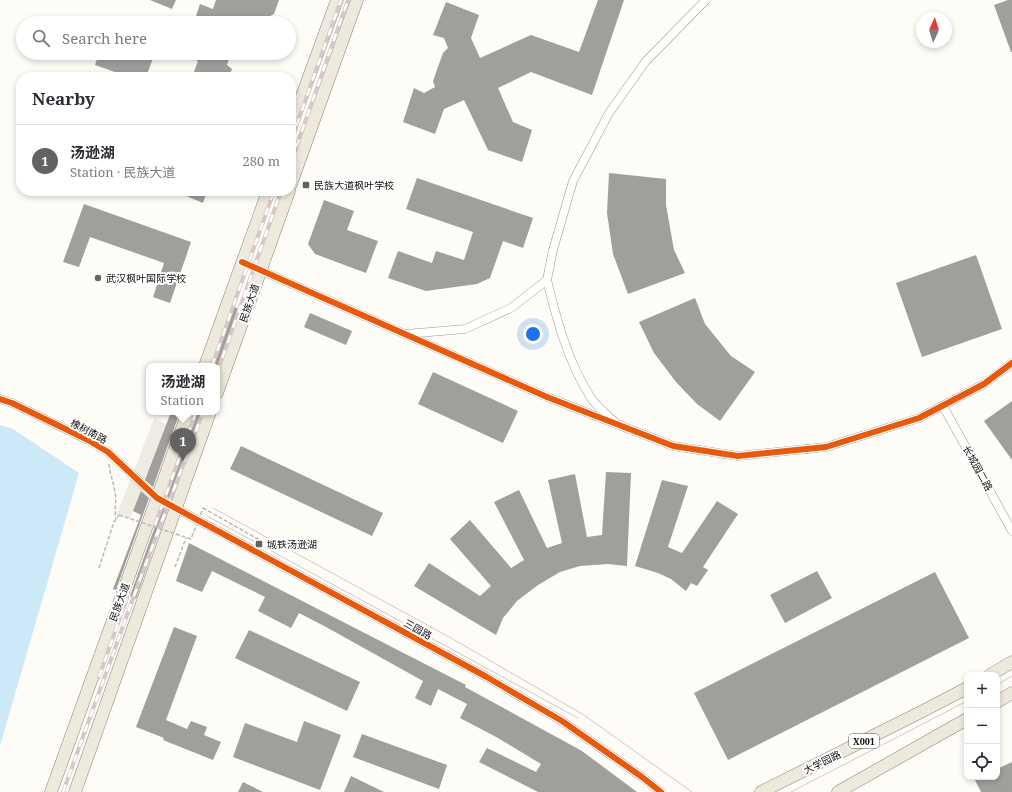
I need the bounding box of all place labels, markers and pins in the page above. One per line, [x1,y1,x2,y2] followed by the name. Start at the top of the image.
[314,178,394,192] place label: 民族大道枫叶学校
[301,180,311,190] marker: 民族大道枫叶学校
[106,271,186,285] place label: 武汉枫叶国际学校
[93,273,103,283] marker: 武汉枫叶国际学校
[170,428,196,461] pin: 1
[267,537,317,551] place label: 城铁汤逊湖
[254,539,264,549] marker: 城铁汤逊湖

